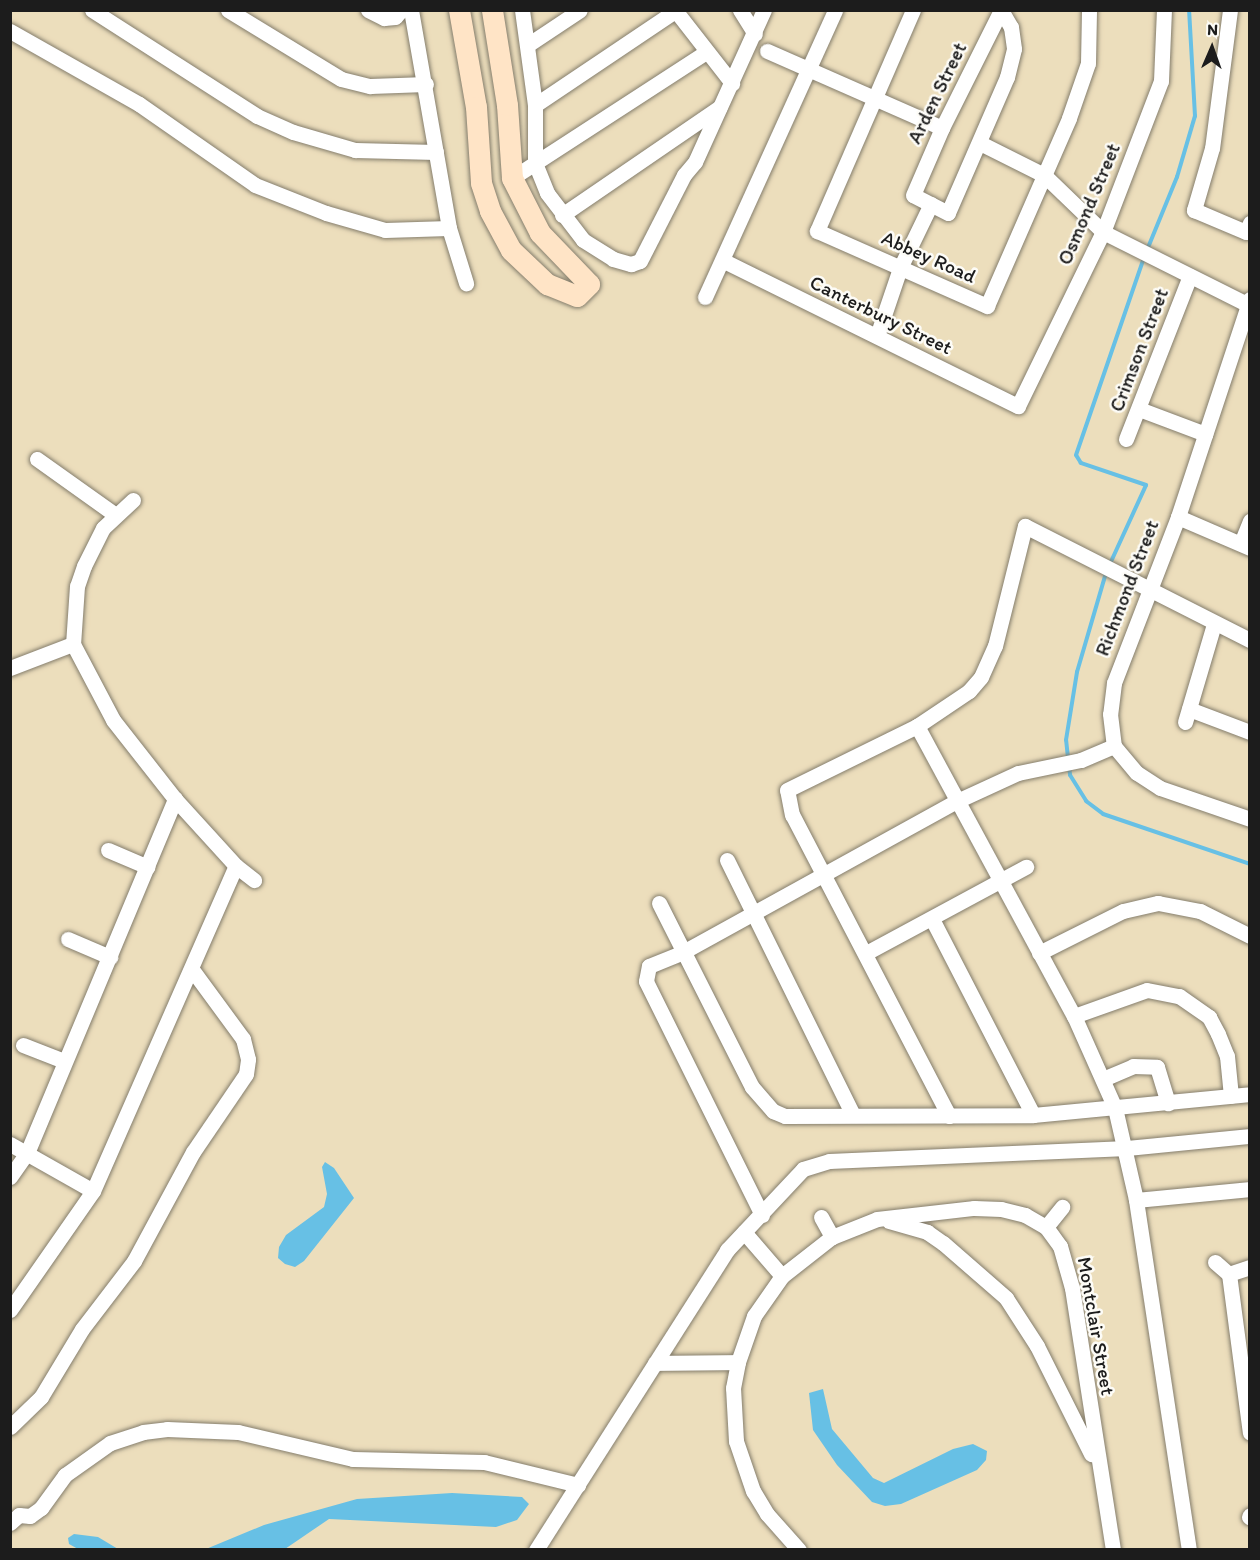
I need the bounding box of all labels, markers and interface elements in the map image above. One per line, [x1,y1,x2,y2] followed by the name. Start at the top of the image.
[1182,18,1242,78] north arrow
[1207,20,1218,39] text: N
[902,38,972,148] street label: Arden Street
[1053,140,1125,268] street label: Osmond Street
[878,226,980,288] street label: Abbey Road
[806,270,956,360] street label: Canterbury Street
[1105,285,1173,415] street label: Crimson Street
[1090,517,1164,659] street label: Richmond Street
[1072,1255,1120,1397] street label: Montclair Street

